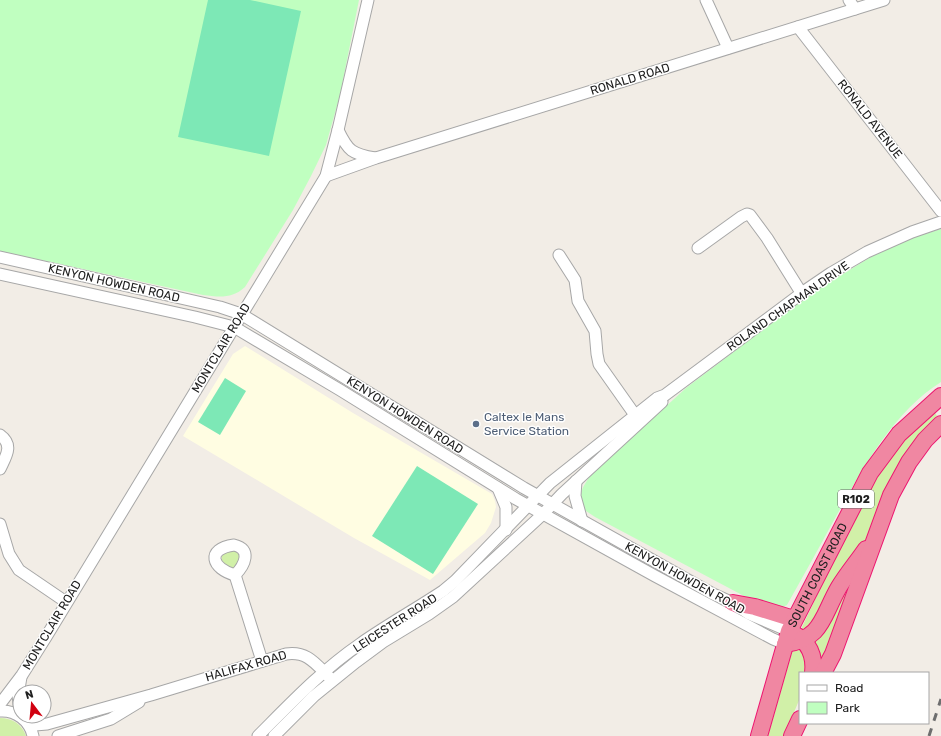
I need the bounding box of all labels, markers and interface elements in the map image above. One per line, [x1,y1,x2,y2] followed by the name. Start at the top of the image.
[589,60,671,98] street label: RONALD ROAD
[835,77,905,161] street label: RONALD AVENUE
[724,258,852,354] street label: ROLAND CHAPMAN DRIVE
[47,261,181,305] street label: KENYON HOWDEN ROAD
[189,301,253,395] street label: MONTCLAIR ROAD
[344,373,466,457] street label: KENYON HOWDEN ROAD
[484,410,569,438] place label: Caltex le Mans Service Station
[471,419,481,429] marker: Caltex le Mans Service Station
[838,490,874,508] road number: R102
[785,521,850,630] street label: SOUTH COAST ROAD
[623,539,747,617] street label: KENYON HOWDEN ROAD
[20,578,84,672] street label: MONTCLAIR ROAD
[350,591,440,655] street label: LEICESTER ROAD
[204,648,288,684] street label: HALIFAX ROAD
[799,672,929,724] legend
[835,681,863,695] text: Road
[12,684,52,724] north arrow
[24,688,35,702] text: N
[835,701,861,715] text: Park

